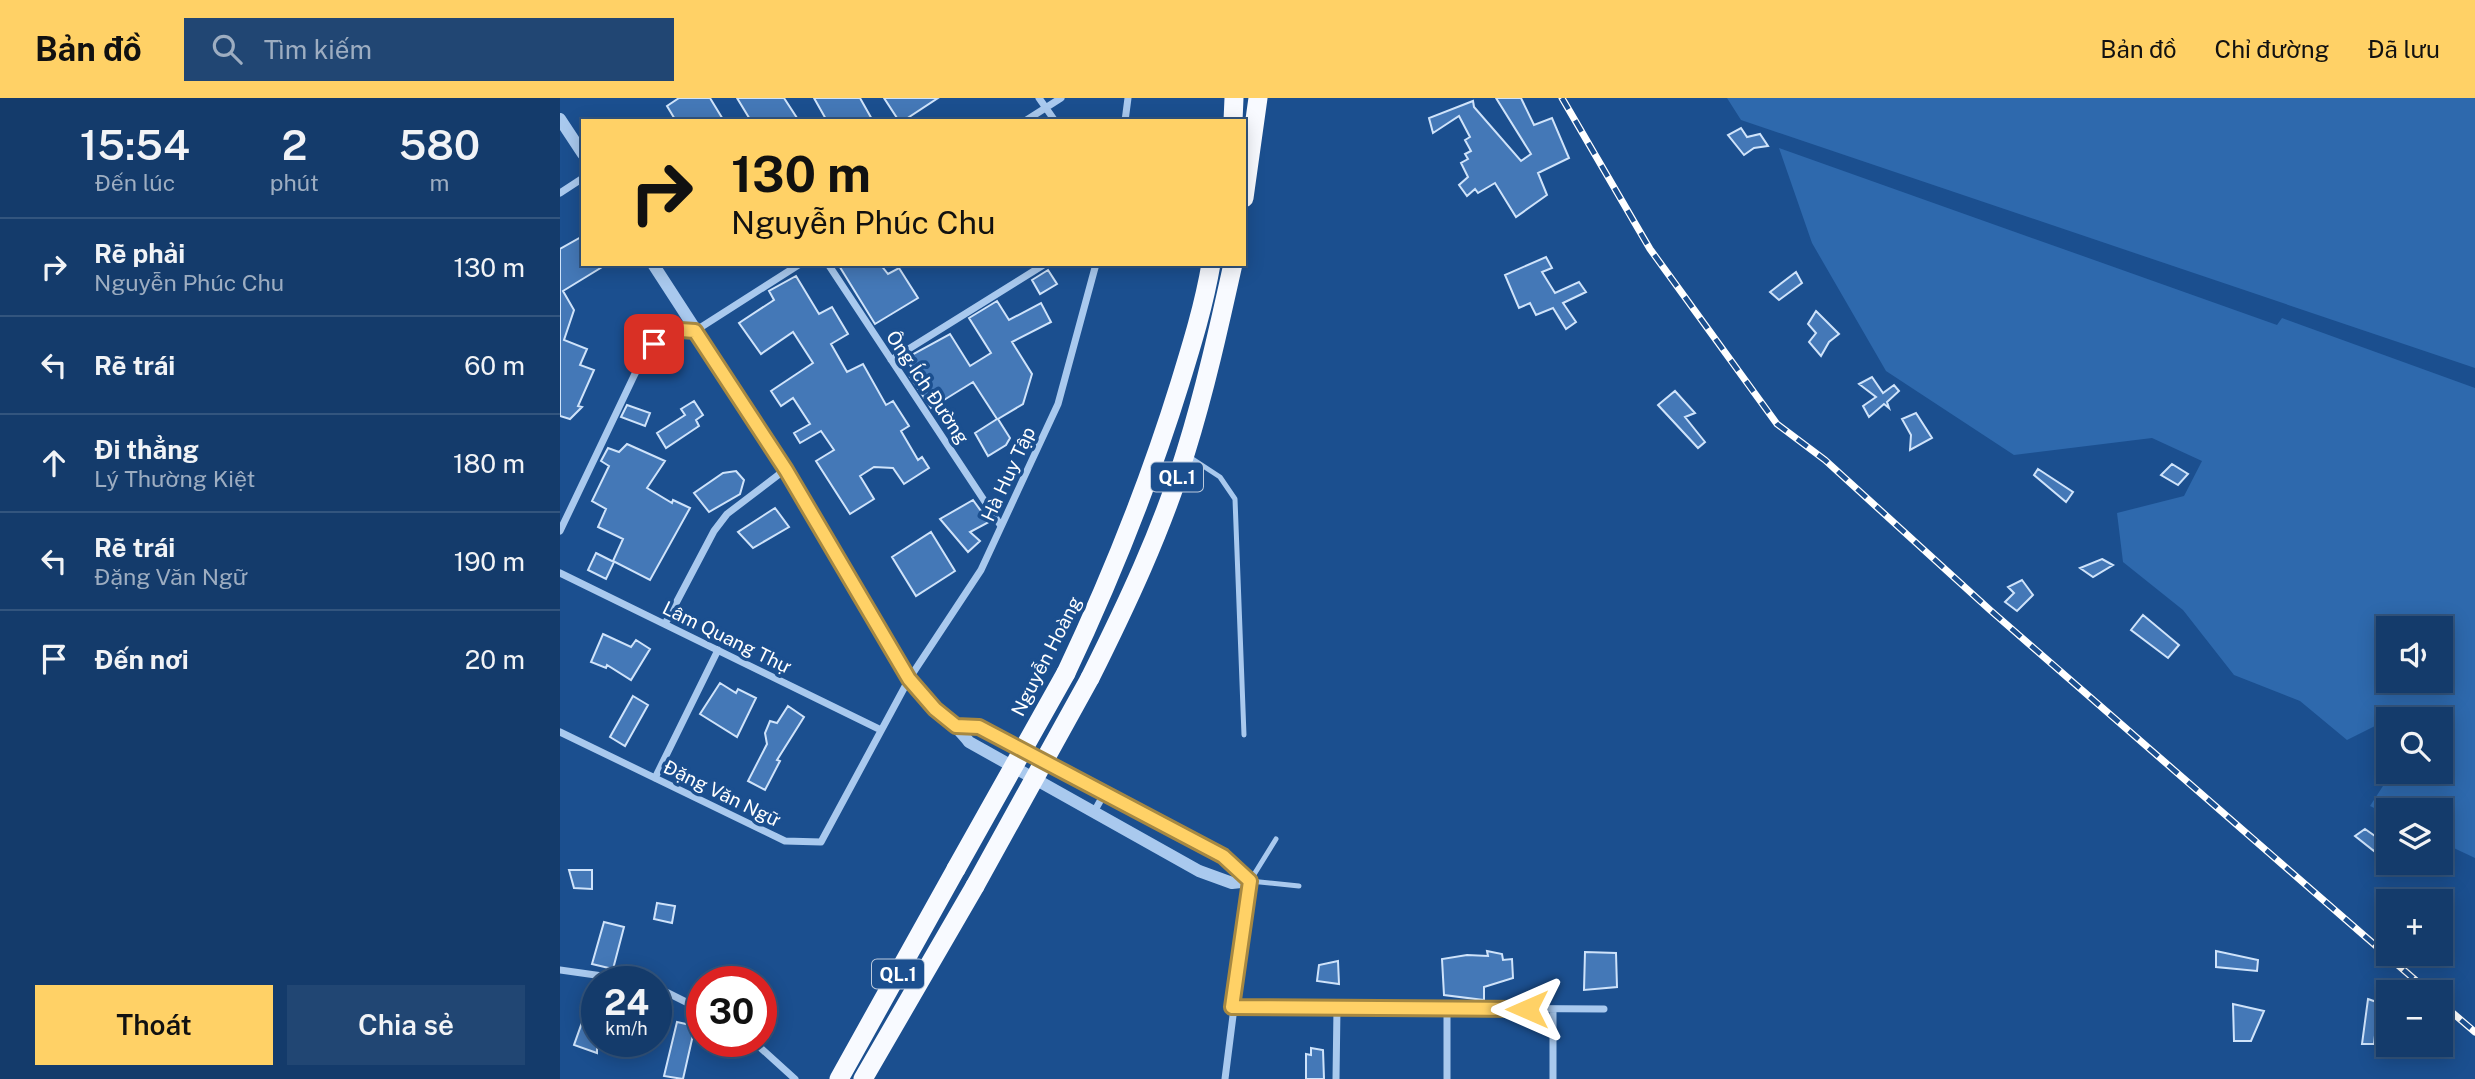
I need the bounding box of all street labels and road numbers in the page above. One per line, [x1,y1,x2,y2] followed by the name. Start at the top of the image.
[882,326,974,448] street label: Ông Ích Đường
[977,423,1039,525] street label: Hà Huy Tập
[1151,463,1203,492] road number: QL.1
[1006,592,1086,720] street label: Nguyễn Hoàng
[659,596,795,678] street label: Lâm Quang Thự
[660,755,784,831] street label: Đặng Văn Ngữ
[872,960,924,988] road number: QL.1

